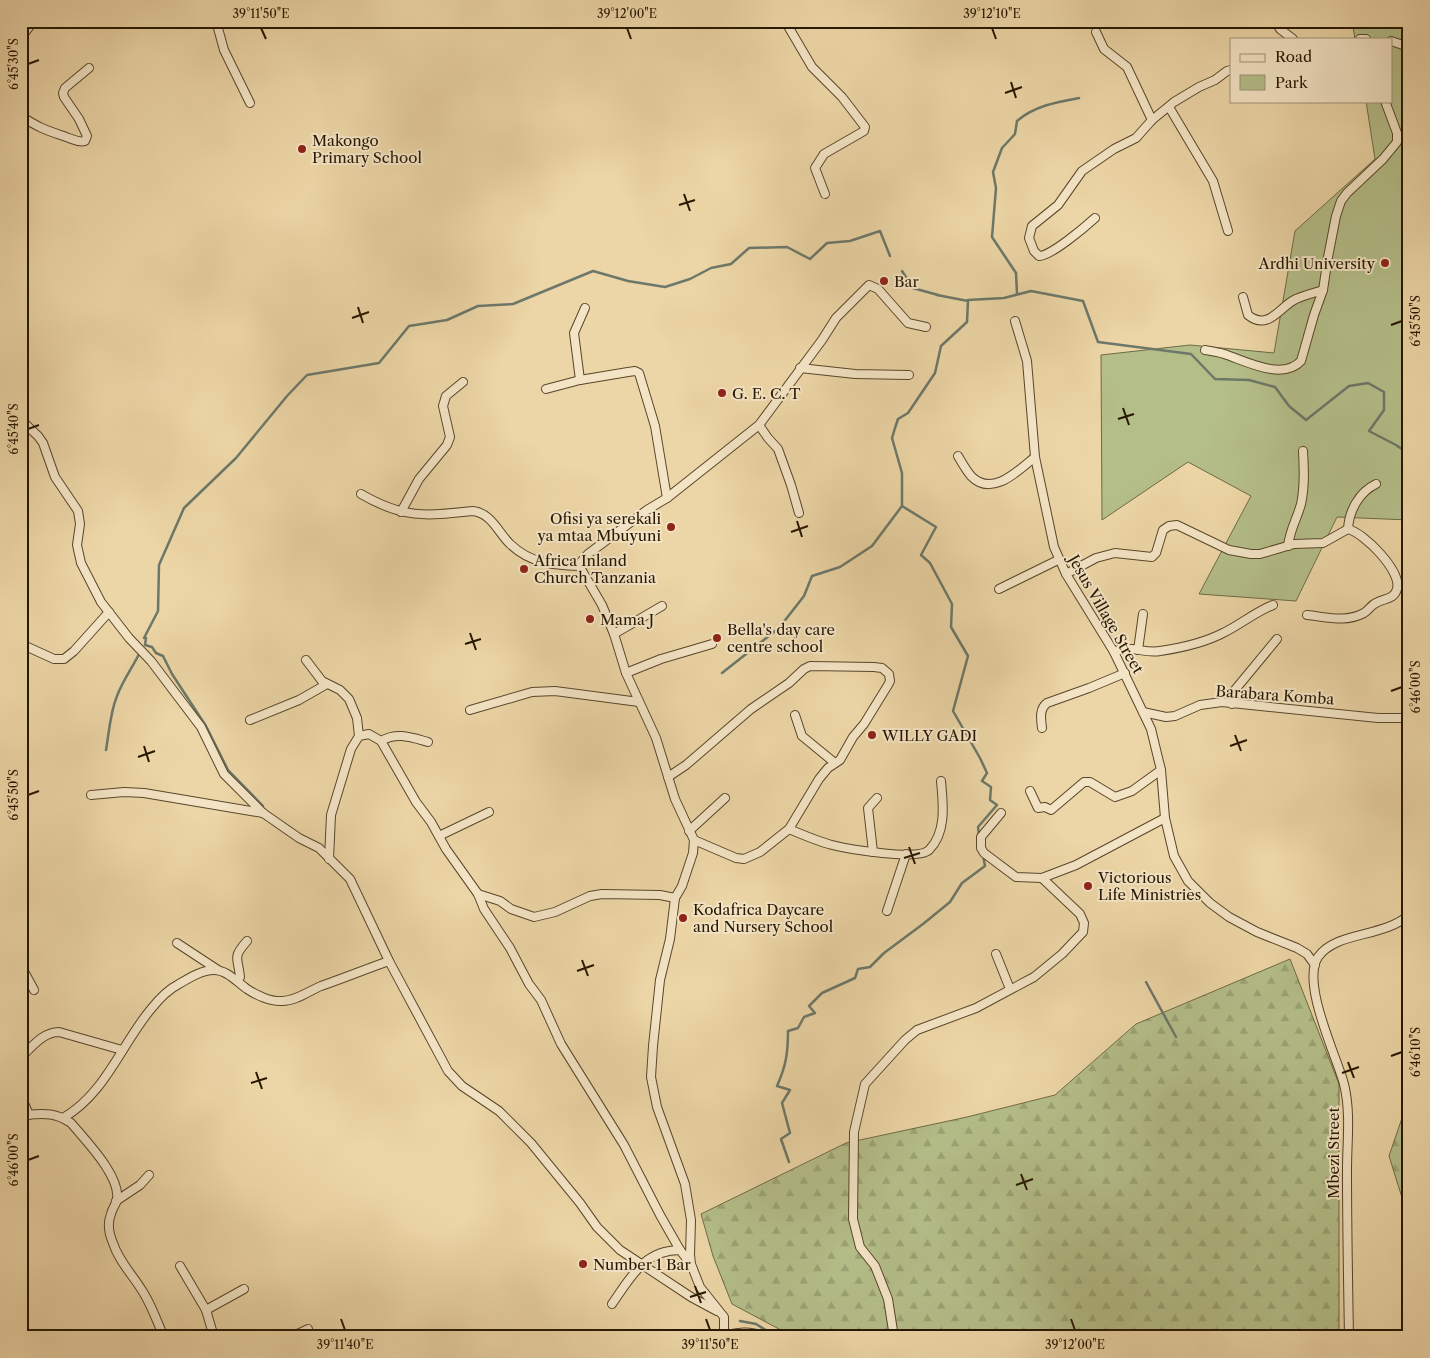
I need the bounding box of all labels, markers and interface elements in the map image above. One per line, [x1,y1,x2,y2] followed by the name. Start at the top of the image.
[233,6,290,21] text: 39°11'50"E
[597,6,657,21] text: 39°12'00"E
[963,6,1021,21] text: 39°12'10"E
[6,38,21,90] text: 6°45'30"S
[1230,38,1392,102] legend
[1275,47,1312,66] text: Road
[1275,73,1309,92] text: Park
[312,131,423,167] place label: Makongo Primary School
[296,143,308,155] marker: Makongo Primary School
[1258,254,1376,273] place label: Ardhi University
[1379,257,1391,269] marker: Ardhi University
[894,272,919,291] place label: Bar
[878,275,890,287] marker: Bar
[1408,295,1423,347] text: 6°45'50"S
[732,384,801,403] place label: G. E. C. T
[716,387,728,399] marker: G. E. C. T
[6,403,21,455] text: 6°45'40"S
[537,509,661,545] place label: Ofisi ya serekali ya mtaa Mbuyuni
[665,521,677,533] marker: Ofisi ya serekali ya mtaa Mbuyuni
[1063,549,1148,677] street label: Jesus Village Street
[533,551,656,587] place label: Africa Inland Church Tanzania
[518,563,530,575] marker: Africa Inland Church Tanzania
[600,610,654,629] place label: Mama J
[584,613,596,625] marker: Mama J
[727,620,835,656] place label: Bella's day care centre school
[711,632,723,644] marker: Bella's day care centre school
[1408,660,1423,714] text: 6°46'00"S
[1215,681,1335,709] street label: Barabara Komba
[881,726,977,745] place label: WILLY GADI
[866,729,878,741] marker: WILLY GADI
[6,769,21,821] text: 6°45'50"S
[1097,868,1201,904] place label: Victorious Life Ministries
[1082,880,1094,892] marker: Victorious Life Ministries
[693,900,834,936] place label: Kodafrica Daycare and Nursery School
[677,912,689,924] marker: Kodafrica Daycare and Nursery School
[1408,1027,1423,1077] text: 6°46'10"S
[1324,1107,1343,1199] street label: Mbezi Street
[6,1133,21,1187] text: 6°46'00"S
[593,1255,691,1274] place label: Number 1 Bar
[577,1258,589,1270] marker: Number 1 Bar
[317,1337,373,1352] text: 39°11'40"E
[682,1337,739,1352] text: 39°11'50"E
[1045,1337,1105,1352] text: 39°12'00"E

